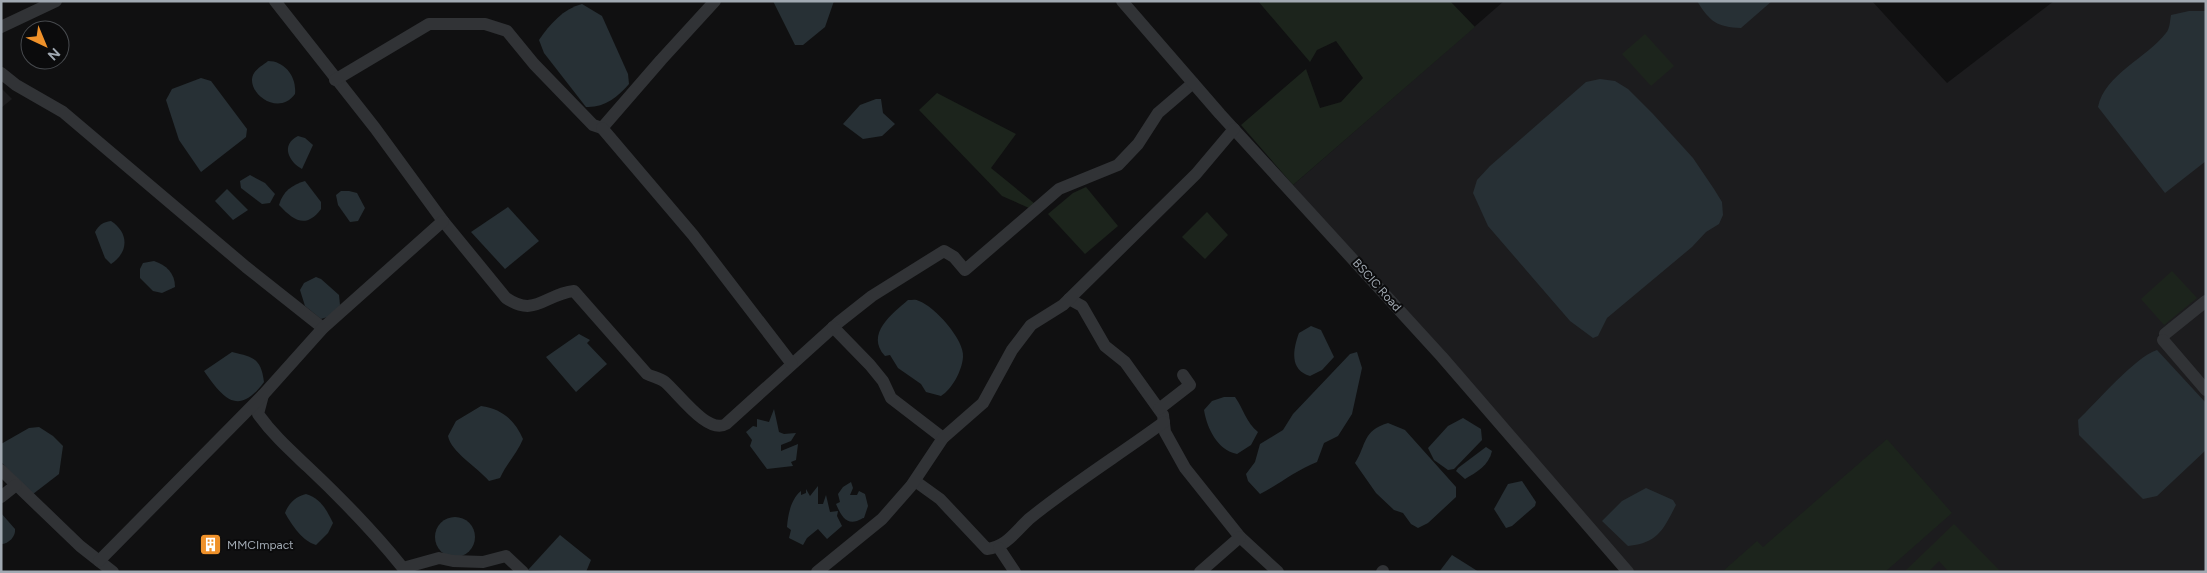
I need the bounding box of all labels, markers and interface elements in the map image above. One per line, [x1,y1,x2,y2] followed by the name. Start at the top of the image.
[20,20,70,70] north arrow
[44,44,63,64] text: N
[1350,256,1404,314] street label: BSCIC Road
[199,533,223,557] building icon: MMCImpact
[227,538,294,552] place label: MMCImpact

